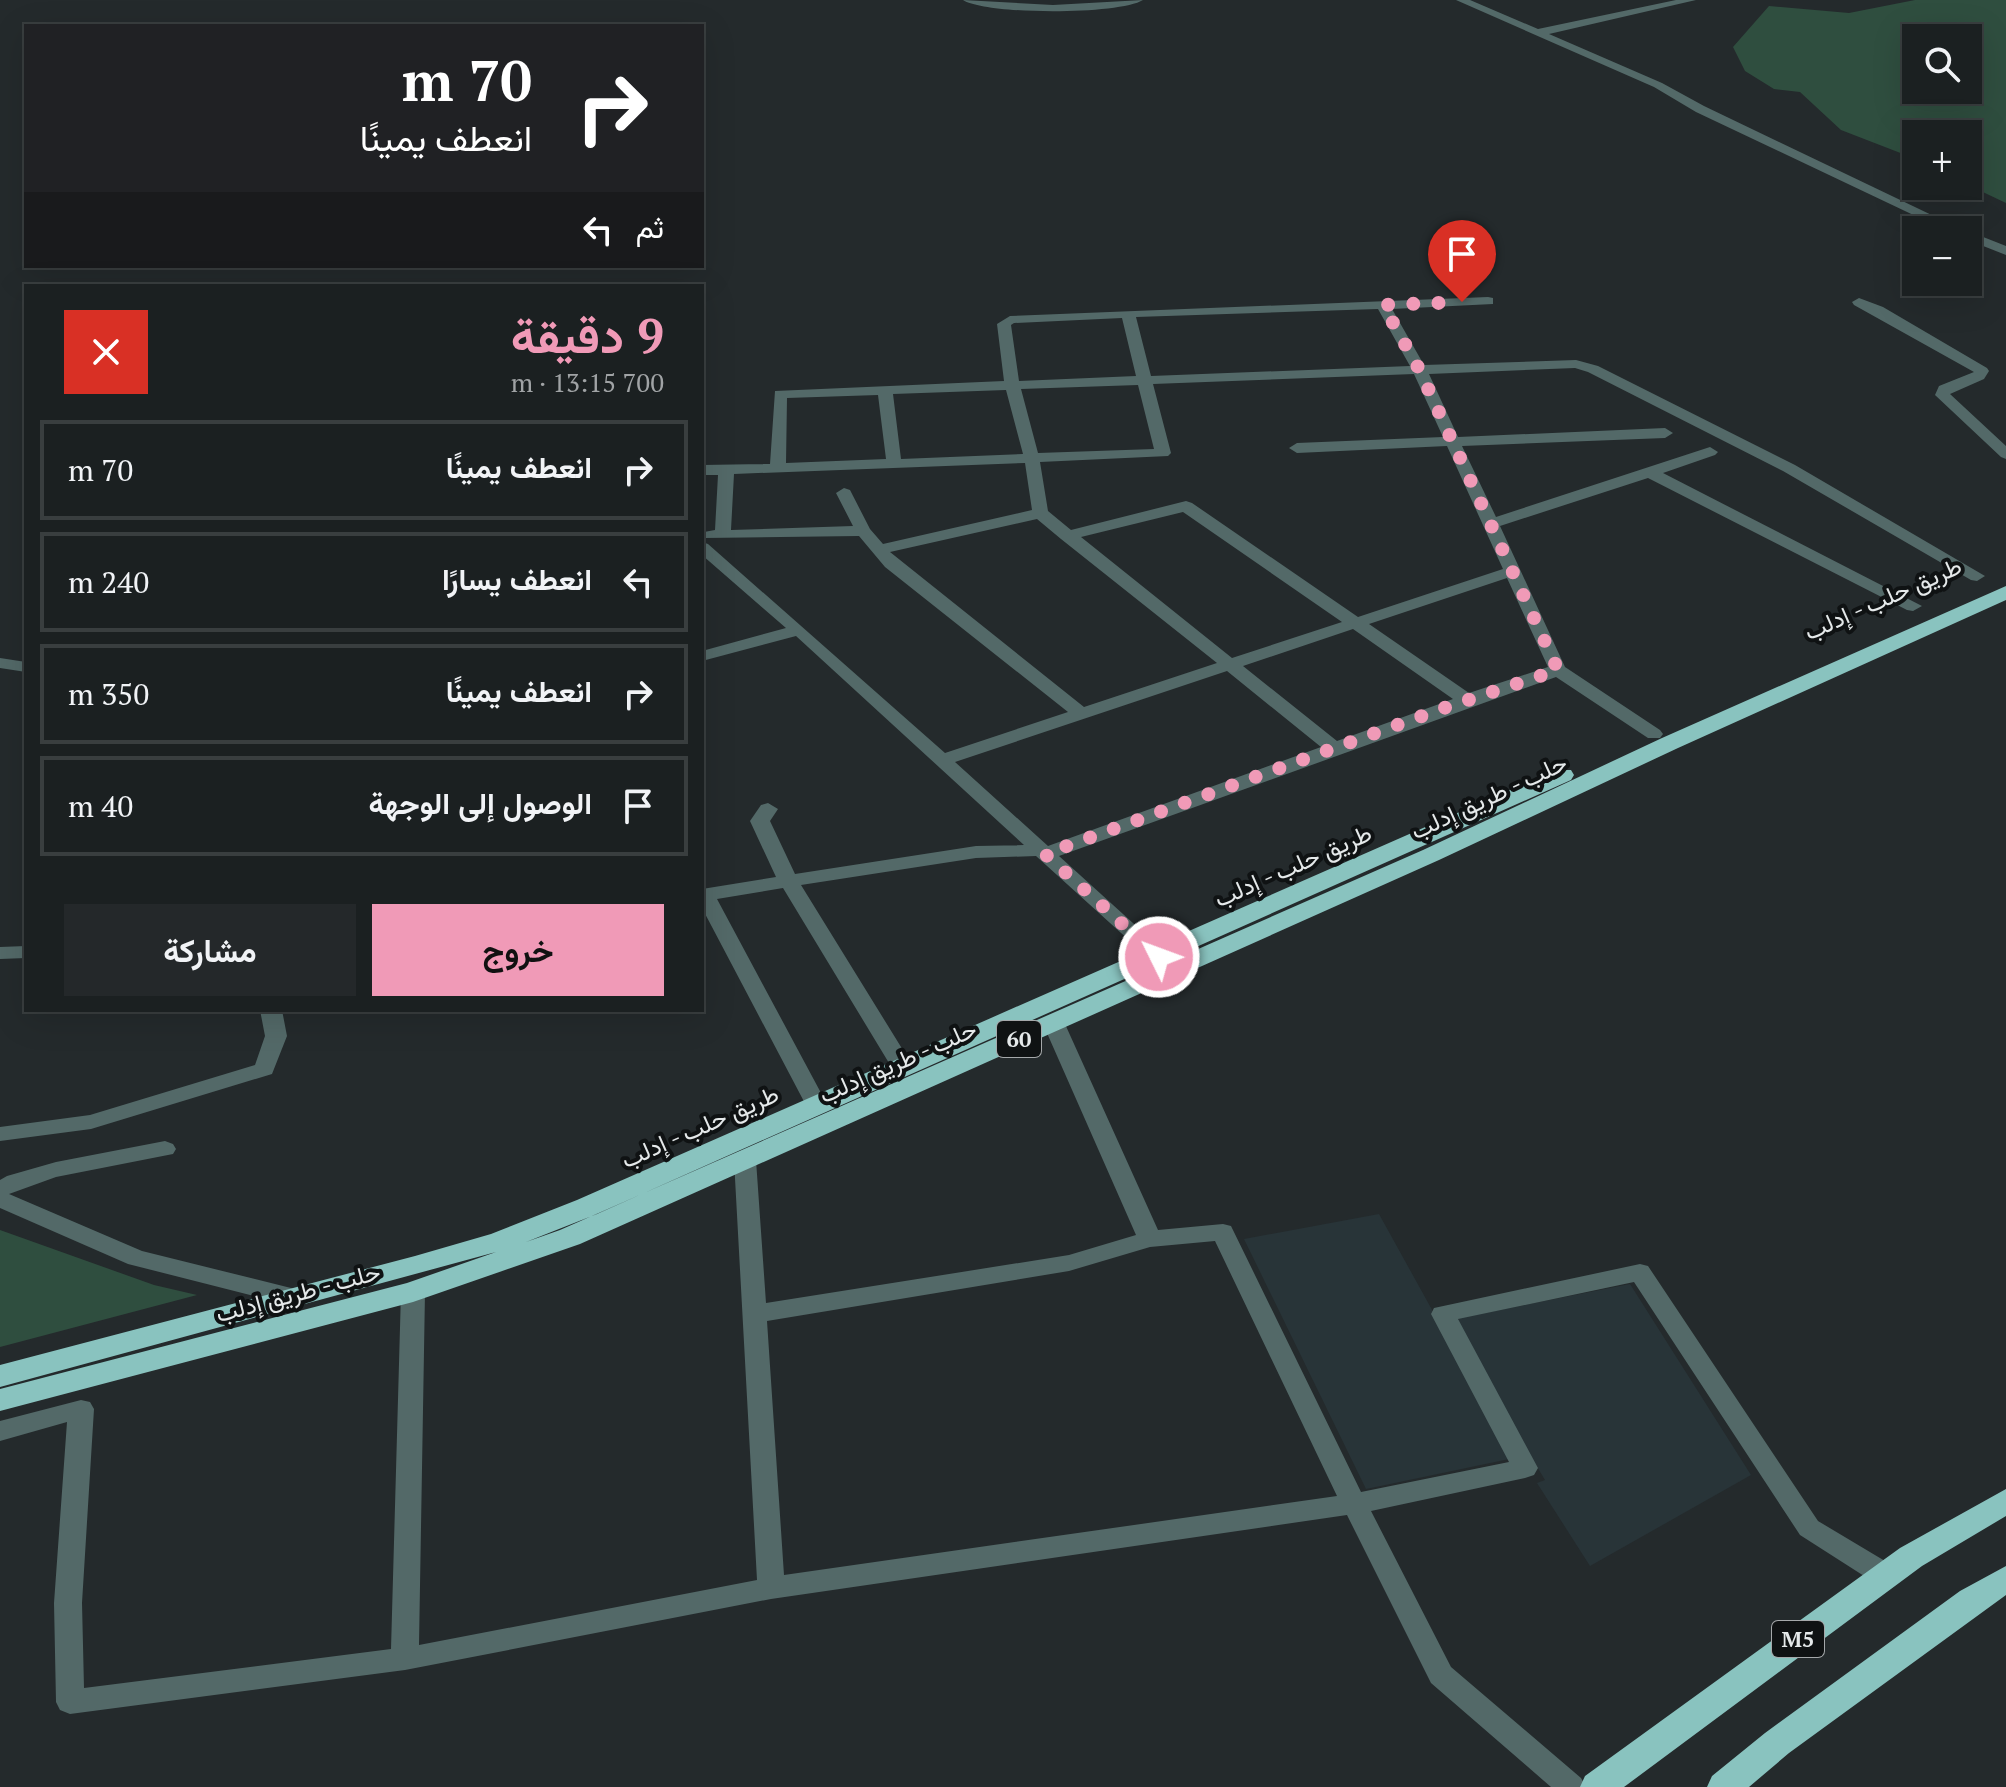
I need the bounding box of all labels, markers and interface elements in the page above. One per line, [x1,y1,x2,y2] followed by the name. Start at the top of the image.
[1902,24,1982,296] map controls
[1902,24,1982,104] button: search
[402,43,532,117] text: 70 m
[560,56,664,160] icon: right
[360,114,532,161] text: انعطف يمينًا
[1902,120,1982,200] button: +
[636,207,664,247] text: ثم
[576,208,620,252] icon: left
[1902,216,1982,296] button: −
[1428,220,1496,302] pin
[1440,232,1484,276] icon: arrive
[511,303,664,367] text: 9 دقيقة
[64,310,148,394] button: close
[511,365,664,399] text: 700 m · 13:15
[446,447,592,487] text: انعطف يمينًا
[616,448,660,492] icon: right
[68,450,133,490] text: 70 m
[1799,549,1966,647] street label: طريق حلب - إدلب
[442,559,592,599] text: انعطف يسارًا
[616,560,660,604] icon: left
[68,562,149,602] text: 240 m
[446,671,592,711] text: انعطف يمينًا
[616,672,660,716] icon: right
[68,674,149,714] text: 350 m
[1405,746,1572,846] street label: حلب - طريق إدلب
[368,783,592,823] text: الوصول إلى الوجهة
[616,784,660,828] icon: arrive
[68,786,133,826] text: 40 m
[1209,816,1376,914] street label: طريق حلب - إدلب
[64,904,356,996] button: مشاركة
[372,904,664,996] button: خروج
[1117,915,1201,999] position arrow
[814,1012,981,1110] street label: حلب - طريق إدلب
[997,1021,1041,1057] road number: 60
[616,1077,783,1175] street label: طريق حلب - إدلب
[212,1255,383,1329] street label: حلب - طريق إدلب
[1772,1621,1824,1657] road number: M5

